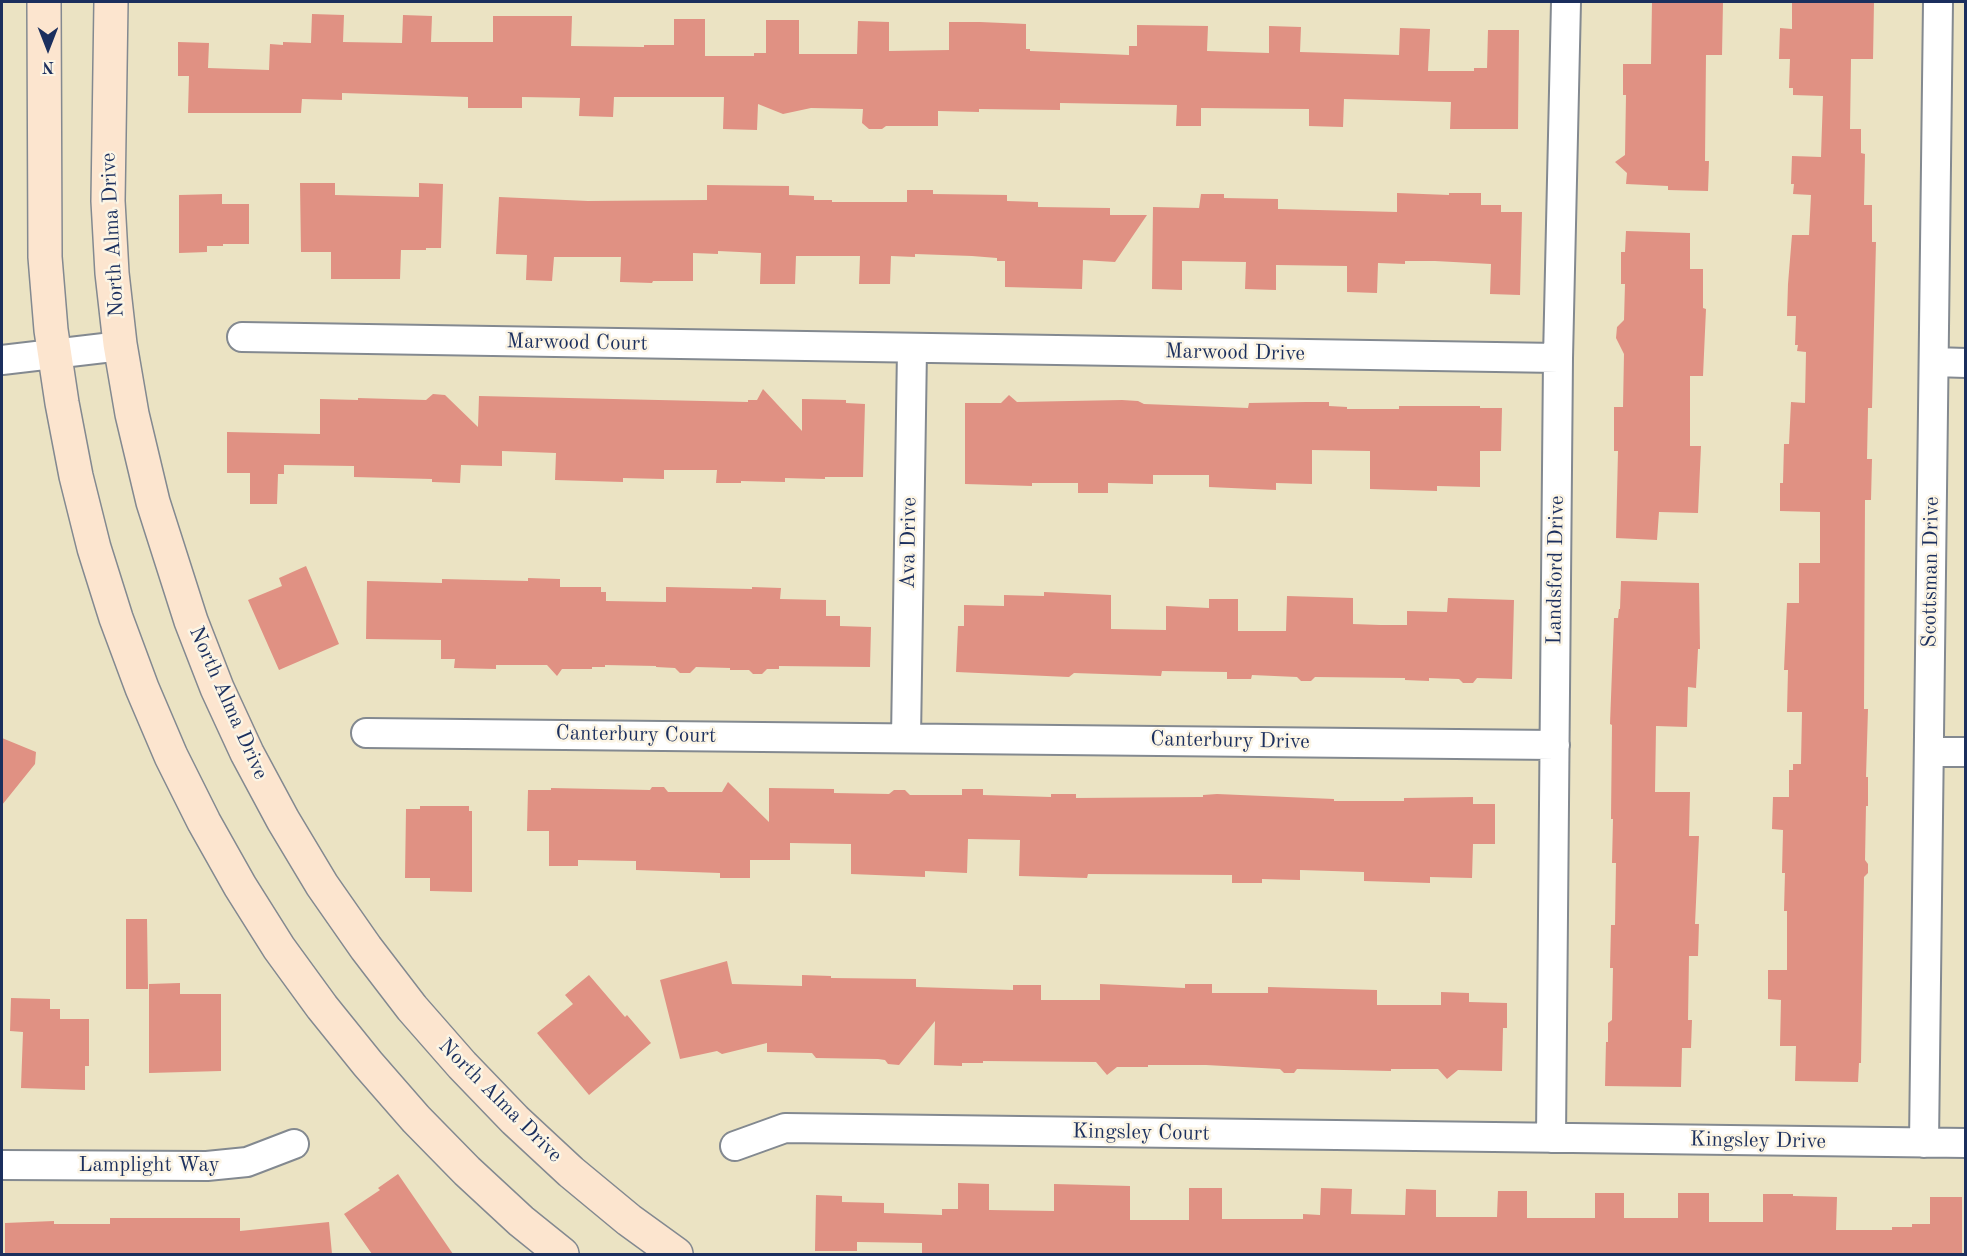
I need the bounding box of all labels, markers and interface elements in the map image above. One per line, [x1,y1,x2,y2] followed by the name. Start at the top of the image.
[18,18,78,78] north arrow
[42,58,54,74] text: N
[96,152,130,318] street label: North Alma Drive
[506,329,648,357] street label: Marwood Court
[1165,339,1305,367] street label: Marwood Drive
[1542,495,1570,645] street label: Landsford Drive
[1917,496,1945,648] street label: Scottsman Drive
[896,497,922,589] street label: Ava Drive
[183,623,273,783] street label: North Alma Drive
[555,721,717,749] street label: Canterbury Court
[1150,727,1310,755] street label: Canterbury Drive
[433,1034,567,1168] street label: North Alma Drive
[1072,1119,1210,1147] street label: Kingsley Court
[1690,1127,1826,1155] street label: Kingsley Drive
[78,1152,220,1178] street label: Lamplight Way

